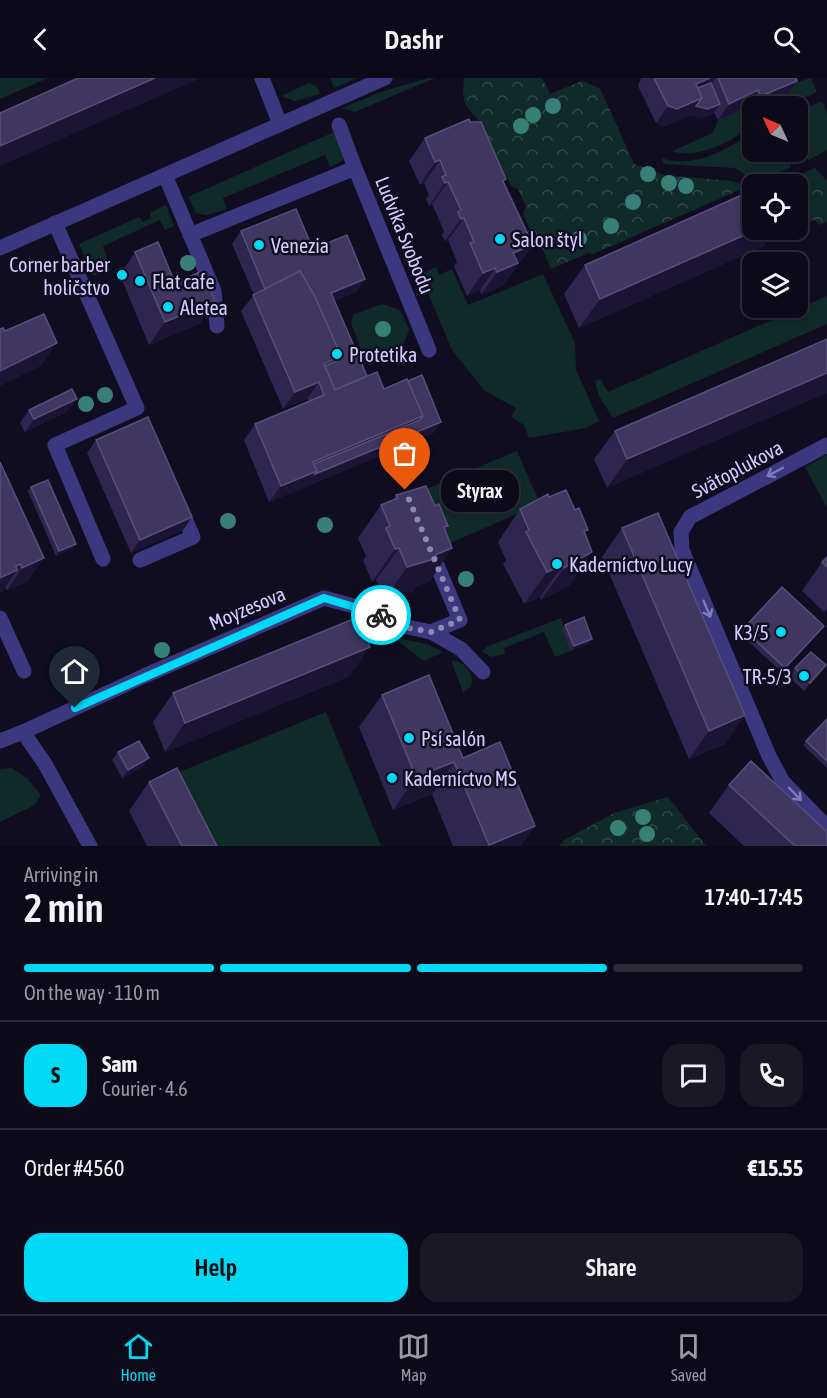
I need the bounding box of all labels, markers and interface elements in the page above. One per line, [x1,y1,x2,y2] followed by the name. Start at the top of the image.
[24,23,57,56] icon: back
[770,23,803,56] icon: search
[384,24,443,55] text: Dashr
[742,96,808,162] north arrow
[742,96,808,318] map controls
[371,173,439,297] street label: Ludvíka Svobodu
[742,174,808,240] button: locate
[512,228,584,251] place label: Salon štyl
[493,232,507,246] marker: Salon štyl
[271,234,329,257] place label: Venezia
[252,238,266,252] marker: Venezia
[742,252,808,318] button: layers
[9,253,111,299] place label: Corner barber holičstvo
[115,268,129,282] marker: Corner barber holičstvo
[152,270,214,293] place label: Flat cafe
[133,274,147,288] marker: Flat cafe
[180,296,228,319] place label: Aletea
[161,300,175,314] marker: Aletea
[349,343,417,366] place label: Protetika
[330,347,344,361] marker: Protetika
[379,428,430,490] pin
[688,435,786,503] street label: Svätoplukova
[388,437,421,470] icon: bag
[767,467,785,478] one-way arrow
[441,469,519,511] callout: Styrax
[457,479,503,502] text: Styrax
[569,553,693,576] place label: Kaderníctvo Lucy
[550,557,564,571] marker: Kaderníctvo Lucy
[205,582,289,634] street label: Moyzesova
[351,585,411,645] courier
[365,599,398,632] icon: bike
[702,599,713,617] one-way arrow
[734,621,769,644] place label: K3/5
[774,625,788,639] marker: K3/5
[49,646,100,708] pin
[58,655,91,688] icon: home
[743,665,792,688] place label: TR-5/3
[797,669,811,683] marker: TR-5/3
[421,727,486,750] place label: Psí salón
[402,731,416,745] marker: Psí salón
[404,767,517,790] place label: Kaderníctvo MS
[385,771,399,785] marker: Kaderníctvo MS
[787,787,802,802] one-way arrow
[24,863,98,886] text: Arriving in
[705,884,803,910] text: 17:40–17:45
[24,886,104,930] text: 2 min
[24,981,160,1004] text: On the way · 110 m
[662,1044,725,1107] button: chat
[740,1044,803,1107] button: phone
[102,1051,137,1077] text: Sam
[51,1062,60,1088] text: S
[102,1077,188,1100] text: Courier · 4.6
[24,1155,124,1181] text: Order #4560
[748,1155,803,1181] text: €15.55
[24,1233,408,1302] button: Help
[420,1233,803,1302] button: Share
[121,1330,156,1384] tab: Home
[397,1330,430,1384] tab: Map
[671,1330,706,1384] tab: Saved

